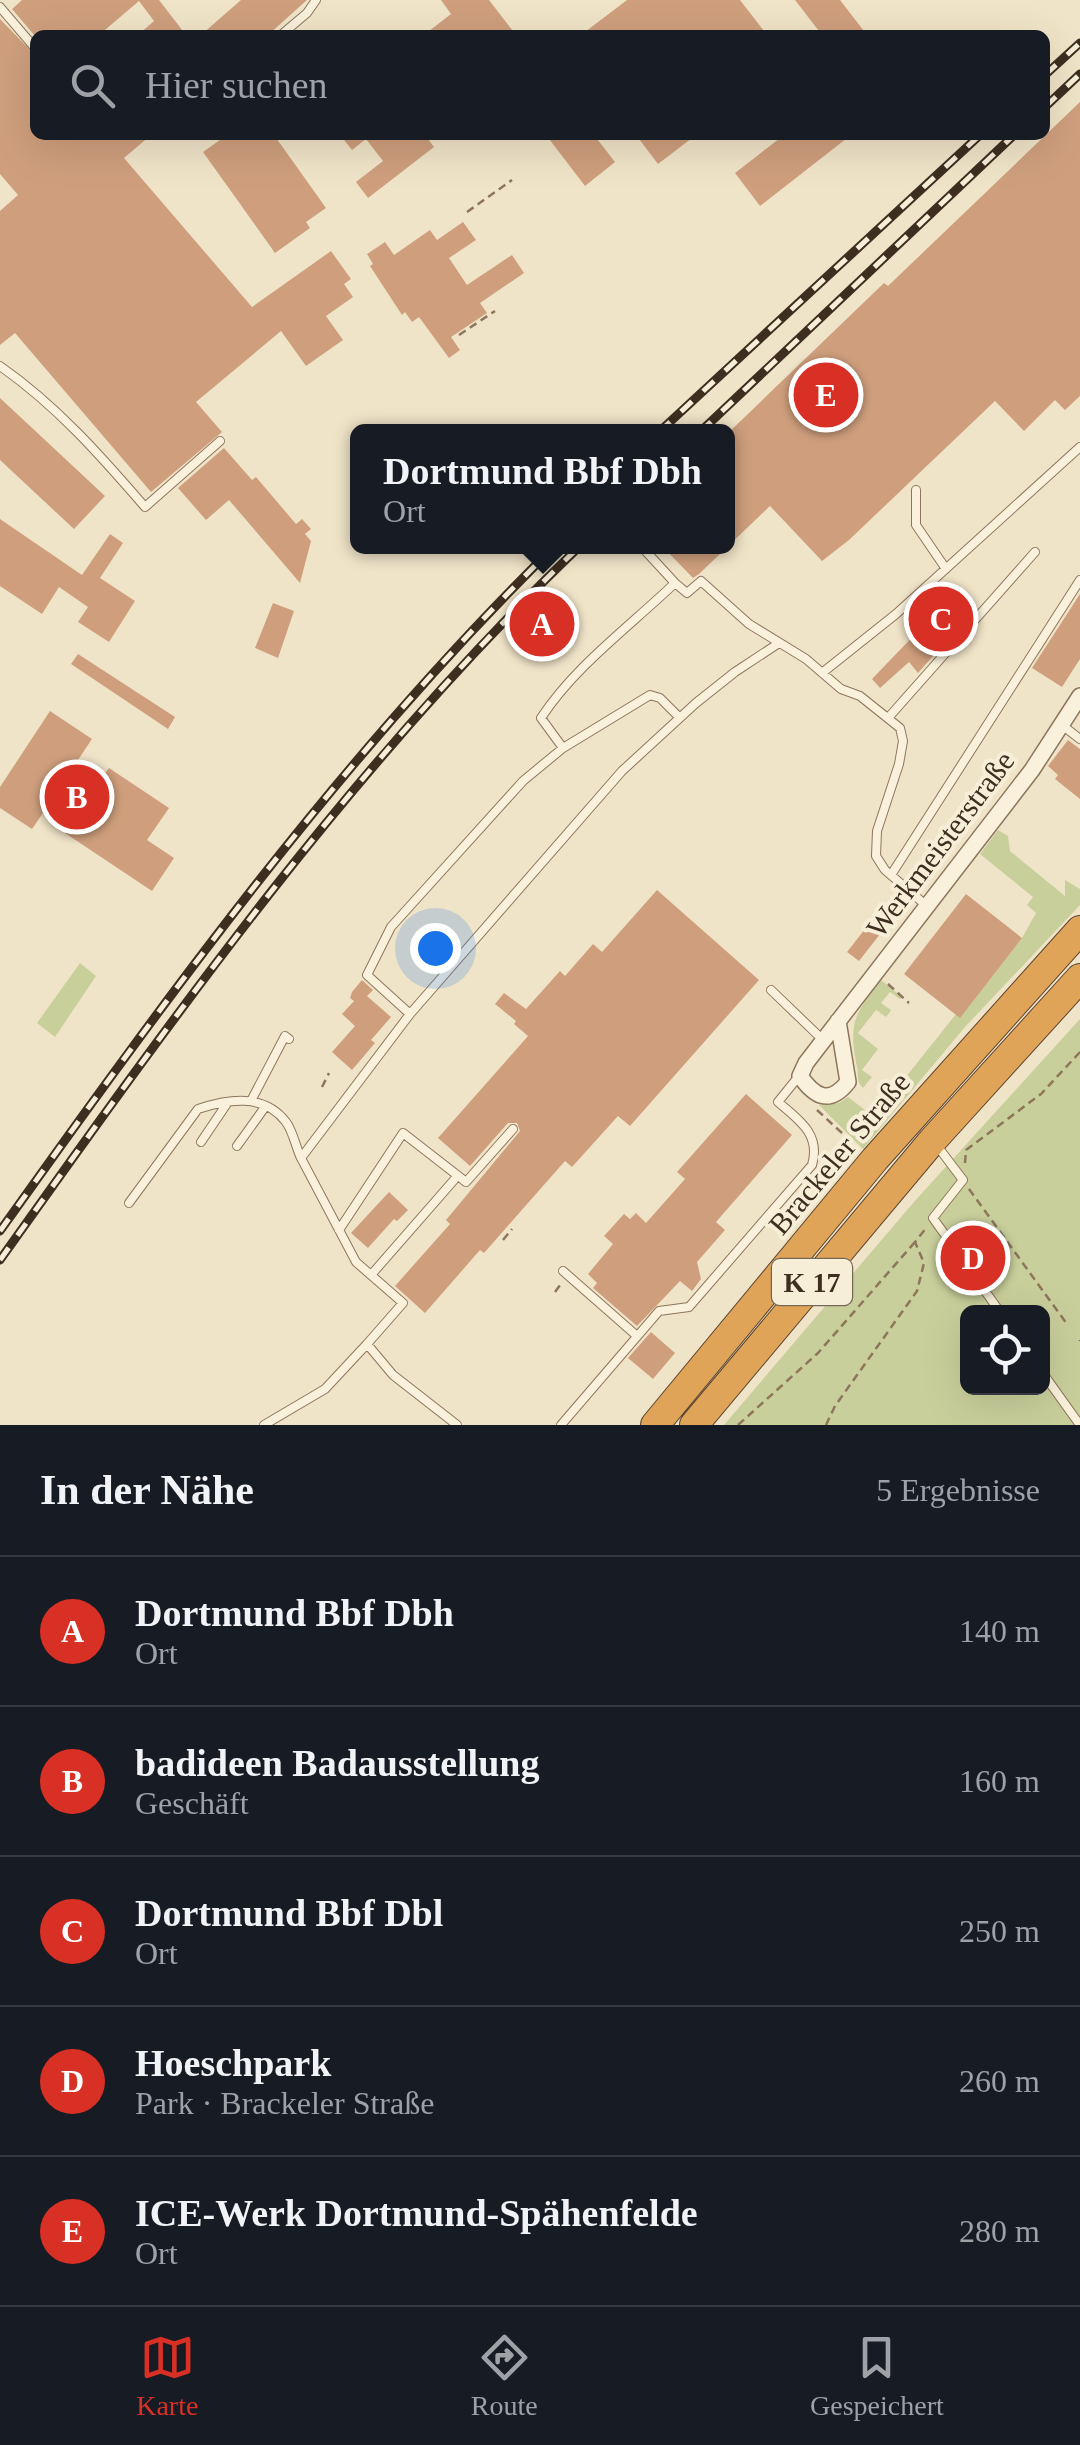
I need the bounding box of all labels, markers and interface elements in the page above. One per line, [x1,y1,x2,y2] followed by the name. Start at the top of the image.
[30,30,1050,140] search box
[65,58,120,113] icon: search
[145,64,328,106] text: Hier suchen
[794,358,858,432] pin: E
[350,424,735,554] popup
[383,450,702,492] text: Dortmund Bbf Dbh
[383,493,426,529] text: Ort
[908,582,974,656] pin: C
[510,586,574,662] pin: A
[859,745,1021,943] street label: Werkmeisterstraße
[44,760,110,834] pin: B
[410,923,461,974] your location
[762,1066,916,1240] street label: Brackeler Straße
[940,1220,1006,1296] pin: D
[772,1259,852,1305] road number: K 17
[960,1305,1050,1395] map controls
[960,1305,1050,1395] button: locate
[40,1467,254,1513] text: In der Nähe
[876,1472,1040,1508] text: 5 Ergebnisse
[135,1592,454,1634] text: Dortmund Bbf Dbh
[61,1613,84,1649] text: A
[959,1613,1040,1649] text: 140 m
[135,1635,178,1671] text: Ort
[135,1742,539,1784] text: badideen Badausstellung
[62,1763,83,1799] text: B
[959,1763,1040,1799] text: 160 m
[135,1785,249,1821] text: Geschäft
[135,1892,443,1934] text: Dortmund Bbf Dbl
[61,1913,84,1949] text: C
[959,1913,1040,1949] text: 250 m
[135,1935,178,1971] text: Ort
[135,2042,331,2084] text: Hoeschpark
[61,2063,84,2099] text: D
[959,2063,1040,2099] text: 260 m
[135,2085,434,2121] text: Park · Brackeler Straße
[135,2192,698,2234] text: ICE-Werk Dortmund-Spähenfelde
[62,2213,83,2249] text: E
[959,2213,1040,2249] text: 280 m
[135,2235,178,2271] text: Ort
[136,2330,198,2422] tab: Karte
[471,2330,538,2422] tab: Route
[810,2330,944,2422] tab: Gespeichert

